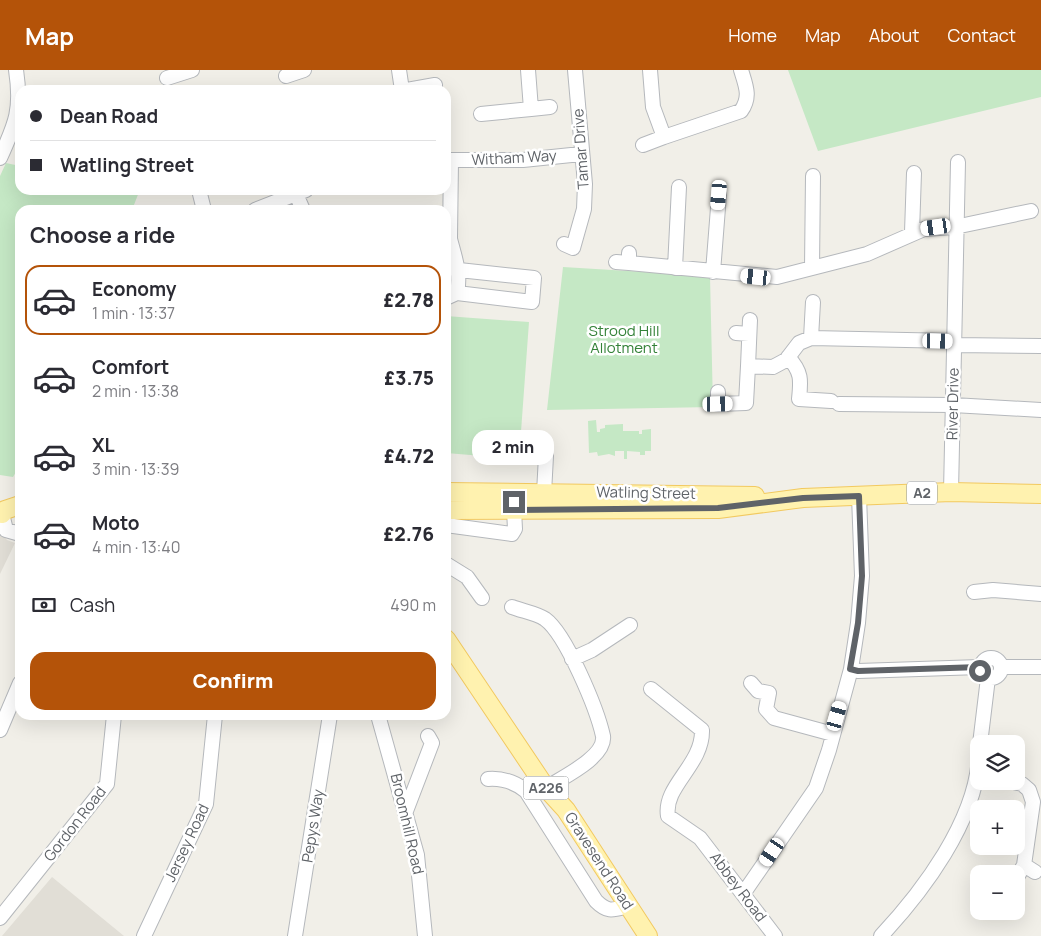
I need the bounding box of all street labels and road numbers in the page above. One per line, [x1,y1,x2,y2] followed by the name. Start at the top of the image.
[567,108,594,190] street label: Tamar Drive
[471,145,557,170] street label: Witham Way
[941,367,964,440] street label: River Drive
[596,481,696,504] street label: Watling Street
[907,482,937,504] road number: A2
[386,771,429,876] street label: Broomhill Road
[524,776,568,800] road number: A226
[39,782,111,866] street label: Gordon Road
[296,788,329,864] street label: Pepys Way
[159,800,214,885] street label: Jersey Road
[560,808,639,914] street label: Gravesend Road
[705,847,772,926] street label: Abbey Road

